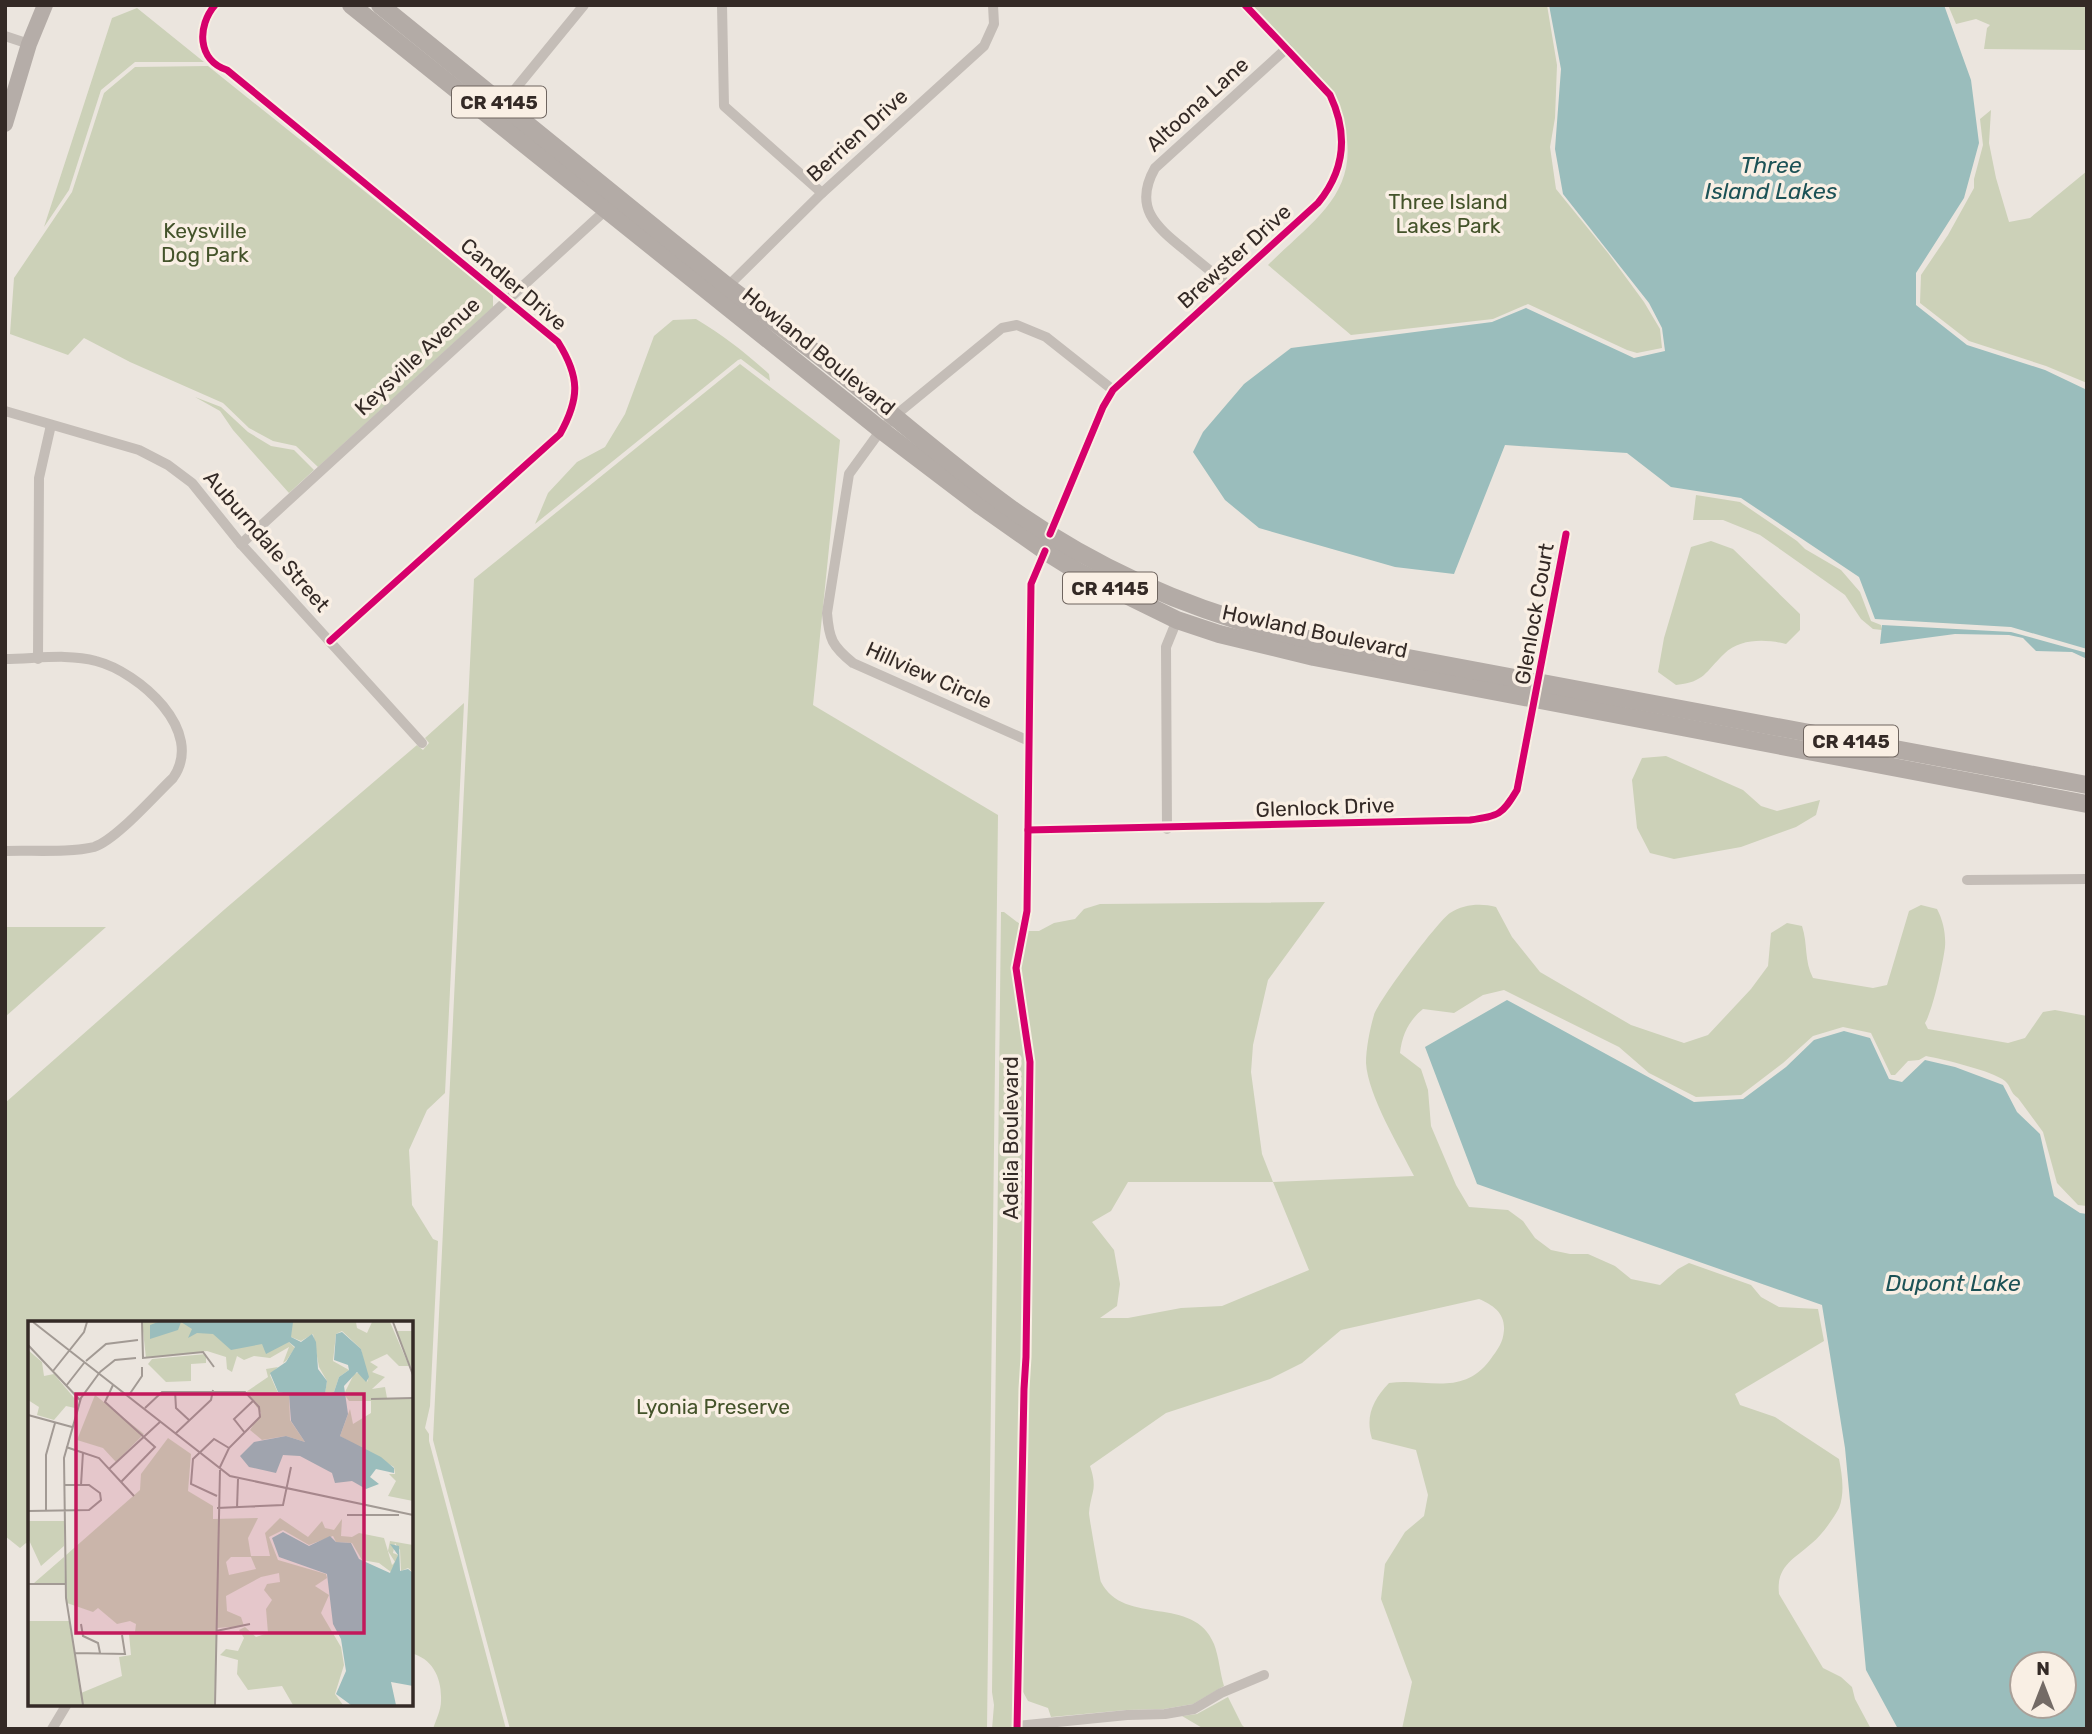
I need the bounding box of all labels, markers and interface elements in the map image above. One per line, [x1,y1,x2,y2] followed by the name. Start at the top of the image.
[1141,52,1253,156] street label: Altoona Lane
[801,83,913,187] street label: Berrien Drive
[452,86,546,118] road number: CR 4145
[1705,151,1838,205] water label: Three Island Lakes
[1388,189,1508,238] park label: Three Island Lakes Park
[1172,199,1296,313] street label: Brewster Drive
[161,218,249,267] park label: Keysville Dog Park
[456,232,572,336] street label: Candler Drive
[738,282,900,420] street label: Howland Boulevard
[349,292,485,420] street label: Keysville Avenue
[199,465,335,617] street label: Auburndale Street
[1509,541,1559,687] street label: Glenlock Court
[1063,572,1157,604] road number: CR 4145
[1220,599,1410,663] street label: Howland Boulevard
[862,636,996,714] street label: Hillview Circle
[1804,726,1898,756] road number: CR 4145
[1255,792,1395,822] street label: Glenlock Drive
[998,1056,1023,1220] street label: Adelia Boulevard
[1885,1269,2021,1297] water label: Dupont Lake
[28,1321,413,1706] inset map
[636,1394,790,1419] park label: Lyonia Preserve
[2008,1650,2078,1720] north arrow
[2036,1657,2050,1680] text: N

